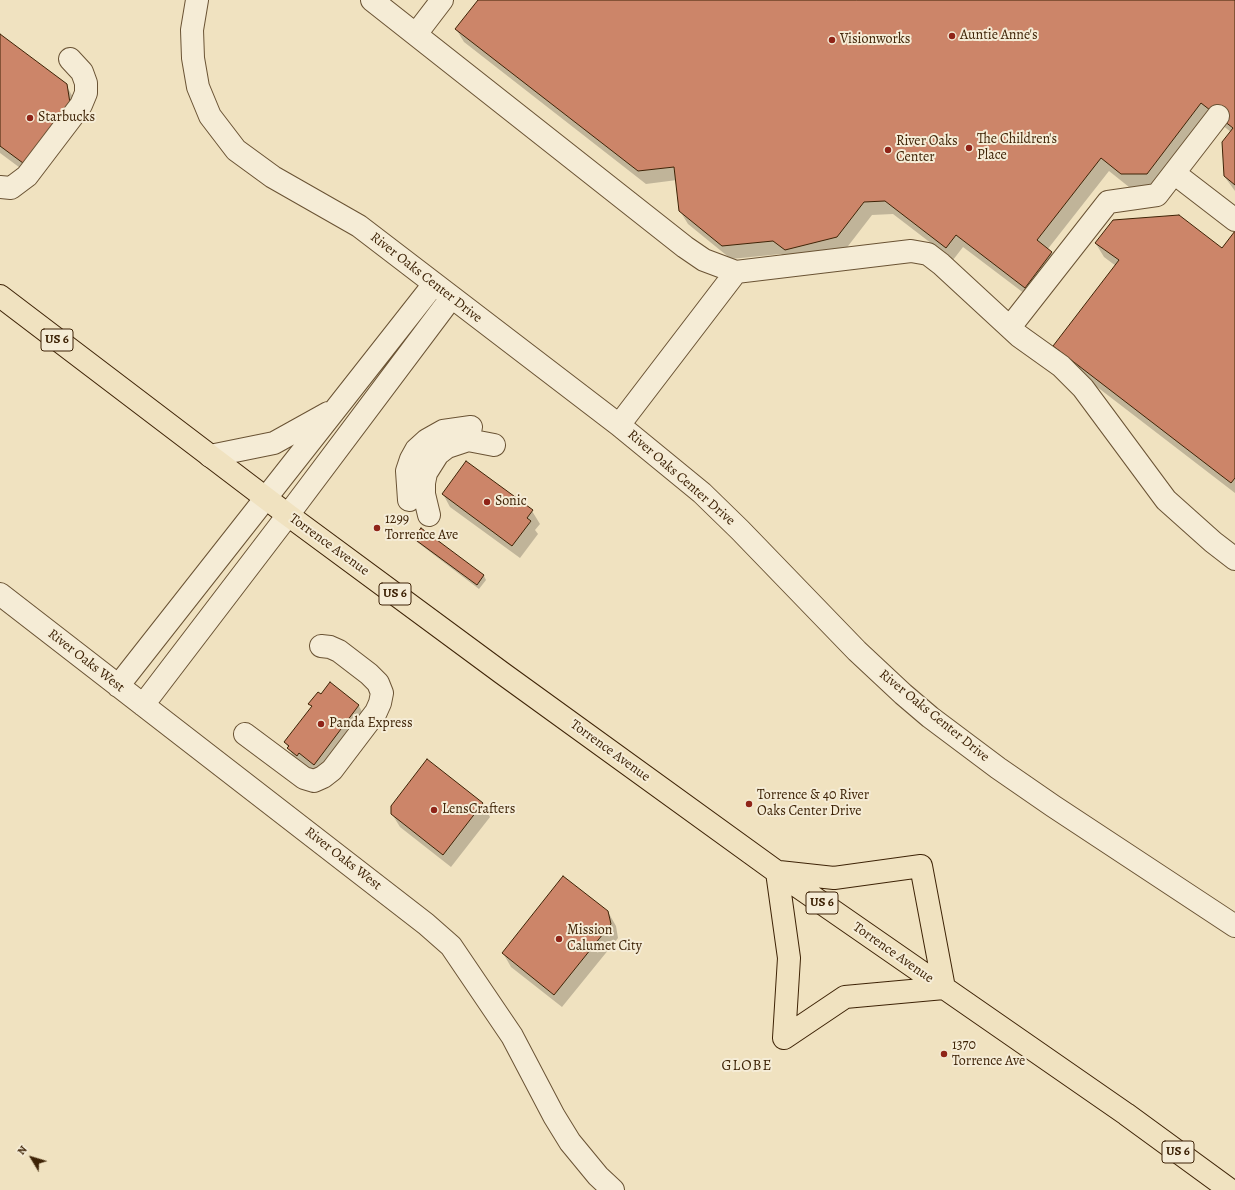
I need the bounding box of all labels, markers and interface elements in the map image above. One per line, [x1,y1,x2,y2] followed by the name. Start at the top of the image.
[960,28,1038,44] place label: Auntie Anne's
[947,31,957,41] marker: Auntie Anne's
[840,32,910,48] place label: Visionworks
[827,35,837,45] marker: Visionworks
[38,110,95,126] place label: Starbucks
[25,113,35,123] marker: Starbucks
[977,132,1057,164] place label: The Children's Place
[896,134,958,166] place label: River Oaks Center
[964,143,974,153] marker: The Children's Place
[883,145,893,155] marker: River Oaks Center
[367,229,485,327] street label: River Oaks Center Drive
[41,329,73,351] road number: US 6
[624,427,738,529] street label: River Oaks Center Drive
[495,494,527,510] place label: Sonic
[482,497,492,507] marker: Sonic
[286,510,372,580] street label: Torrence Avenue
[385,512,458,544] place label: 1299 Torrence Ave
[372,523,382,533] marker: 1299 Torrence Ave
[379,583,411,605] road number: US 6
[44,626,128,696] street label: River Oaks West
[875,666,993,766] street label: River Oaks Center Drive
[329,716,413,732] place label: Panda Express
[567,716,653,786] street label: Torrence Avenue
[316,719,326,729] marker: Panda Express
[757,788,869,820] place label: Torrence & 40 River Oaks Center Drive
[744,799,754,809] marker: Torrence & 40 River Oaks Center Drive
[442,802,515,818] place label: LensCrafters
[429,805,439,815] marker: LensCrafters
[301,824,385,894] street label: River Oaks West
[806,892,838,914] road number: US 6
[849,919,937,987] street label: Torrence Avenue
[567,923,642,956] place label: Mission Calumet City
[554,934,564,944] marker: Mission Calumet City
[952,1038,1025,1070] place label: 1370 Torrence Ave
[939,1049,949,1059] marker: 1370 Torrence Ave
[722,1057,772,1075] district label: GLOBE
[12,1138,52,1178] north arrow
[1162,1141,1194,1163] road number: US 6
[14,1143,31,1158] text: N

